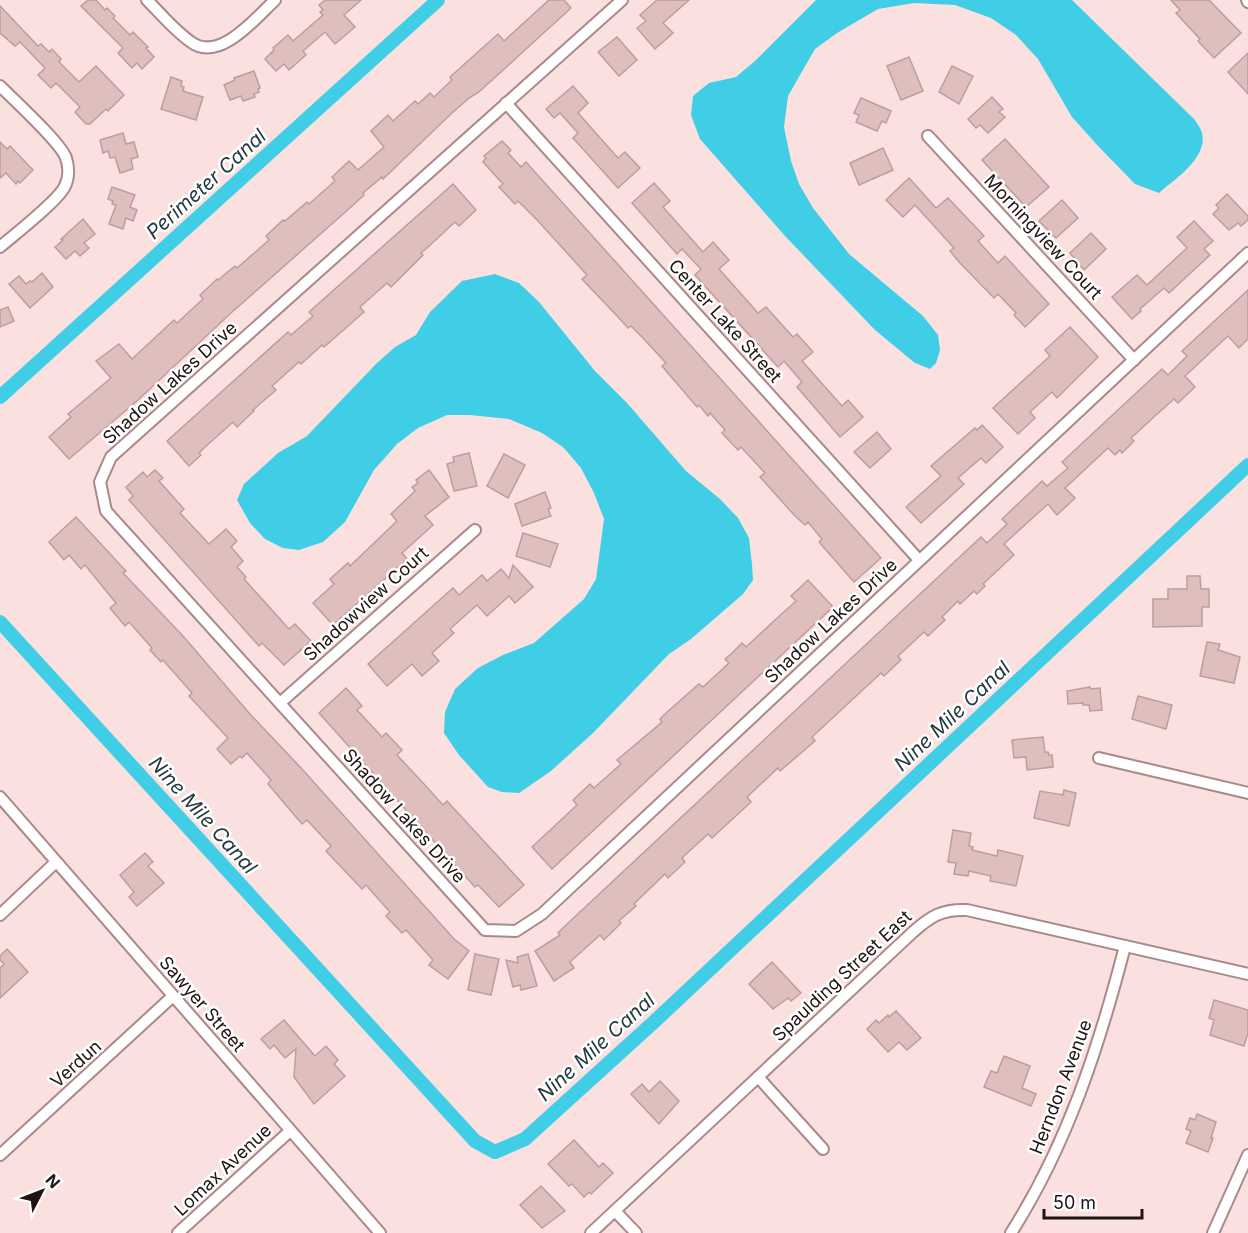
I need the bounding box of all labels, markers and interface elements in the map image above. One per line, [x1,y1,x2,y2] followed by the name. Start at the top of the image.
[141,124,271,244] water label: Perimeter Canal
[980,170,1107,303] street label: Morningview Court
[665,255,786,387] street label: Center Lake Street
[98,317,241,448] street label: Shadow Lakes Drive
[299,542,432,665] street label: Shadowview Court
[760,554,901,687] street label: Shadow Lakes Drive
[889,656,1015,776] water label: Nine Mile Canal
[339,744,470,887] street label: Shadow Lakes Drive
[144,751,262,879] water label: Nine Mile Canal
[768,906,916,1045] street label: Spaulding Street East
[155,952,249,1056] street label: Sawyer Street
[532,988,660,1106] water label: Nine Mile Canal
[1025,1017,1096,1157] street label: Herndon Avenue
[46,1035,105,1092] street label: Verdun
[170,1119,276,1220] street label: Lomax Avenue
[12,1161,72,1221] north arrow
[42,1170,65,1192] text: N
[1044,1182,1142,1220] scale bar
[1053,1192,1096,1213] text: 50 m

